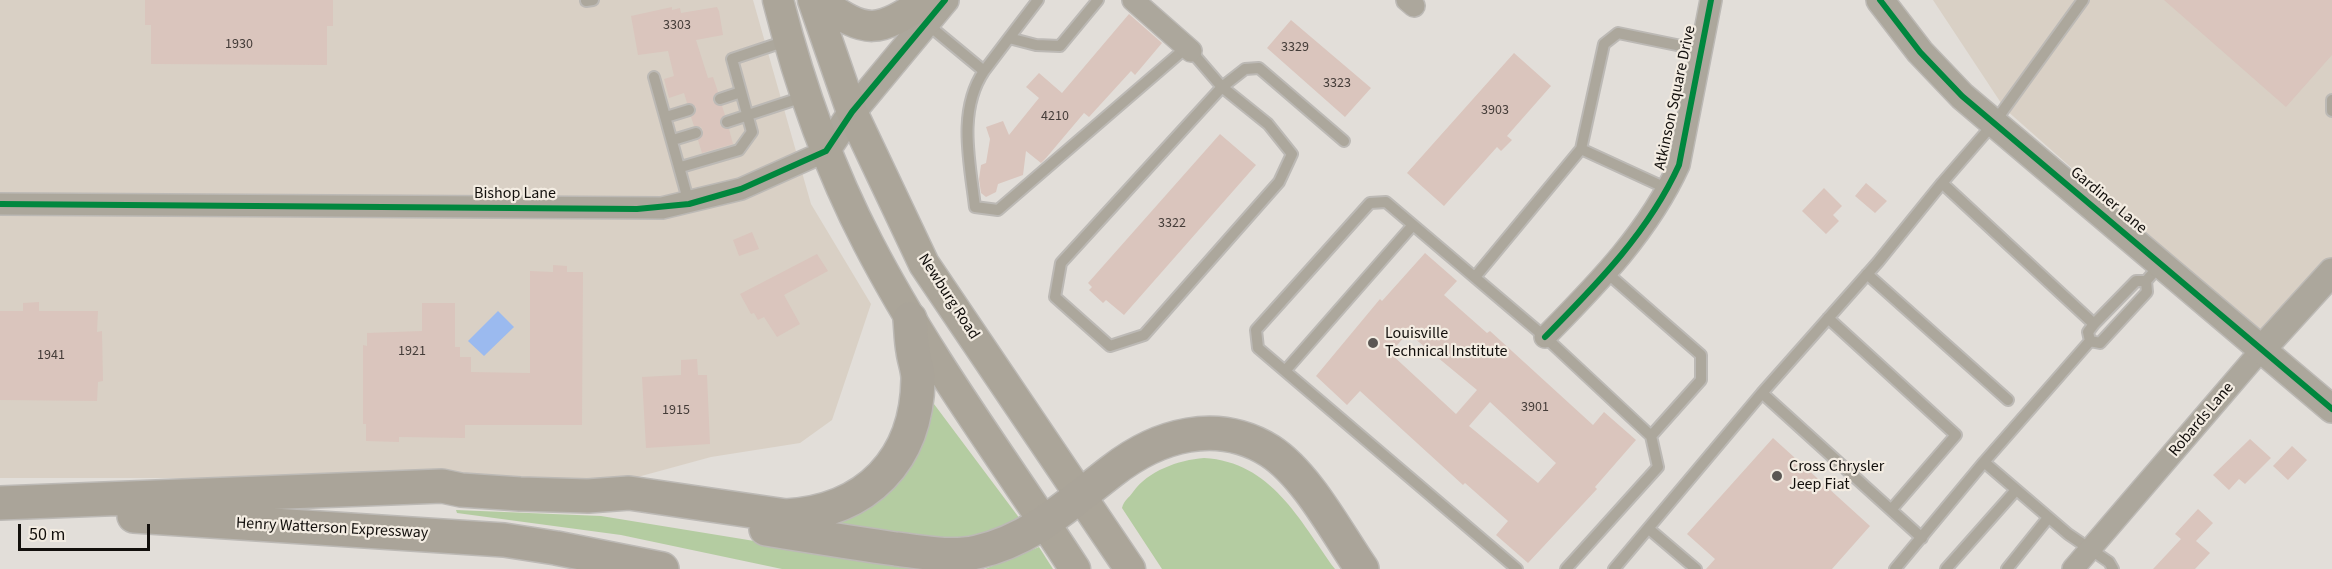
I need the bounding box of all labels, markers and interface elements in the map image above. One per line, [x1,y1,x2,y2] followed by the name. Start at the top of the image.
[663,18,691,34] house number: 3303
[1651,24,1701,172] street label: Atkinson Square Drive
[225,37,253,53] house number: 1930
[1281,40,1309,56] house number: 3329
[1323,76,1351,92] house number: 3323
[1481,103,1509,119] house number: 3903
[1041,109,1069,125] house number: 4210
[2066,163,2150,239] street label: Gardiner Lane
[474,184,556,204] street label: Bishop Lane
[1158,216,1186,232] house number: 3322
[913,250,983,344] street label: Newburg Road
[1385,324,1508,362] place label: Louisville Technical Institute
[1366,336,1380,350] marker: Louisville Technical Institute
[398,344,426,360] house number: 1921
[37,348,65,364] house number: 1941
[2165,379,2239,461] street label: Robards Lane
[1521,400,1549,416] house number: 3901
[662,403,690,419] house number: 1915
[1789,457,1884,495] place label: Cross Chrysler Jeep Fiat
[1770,469,1784,483] marker: Cross Chrysler Jeep Fiat
[21,512,153,550] scale bar
[235,514,429,544] street label: Henry Watterson Expressway
[29,522,65,547] text: 50 m

